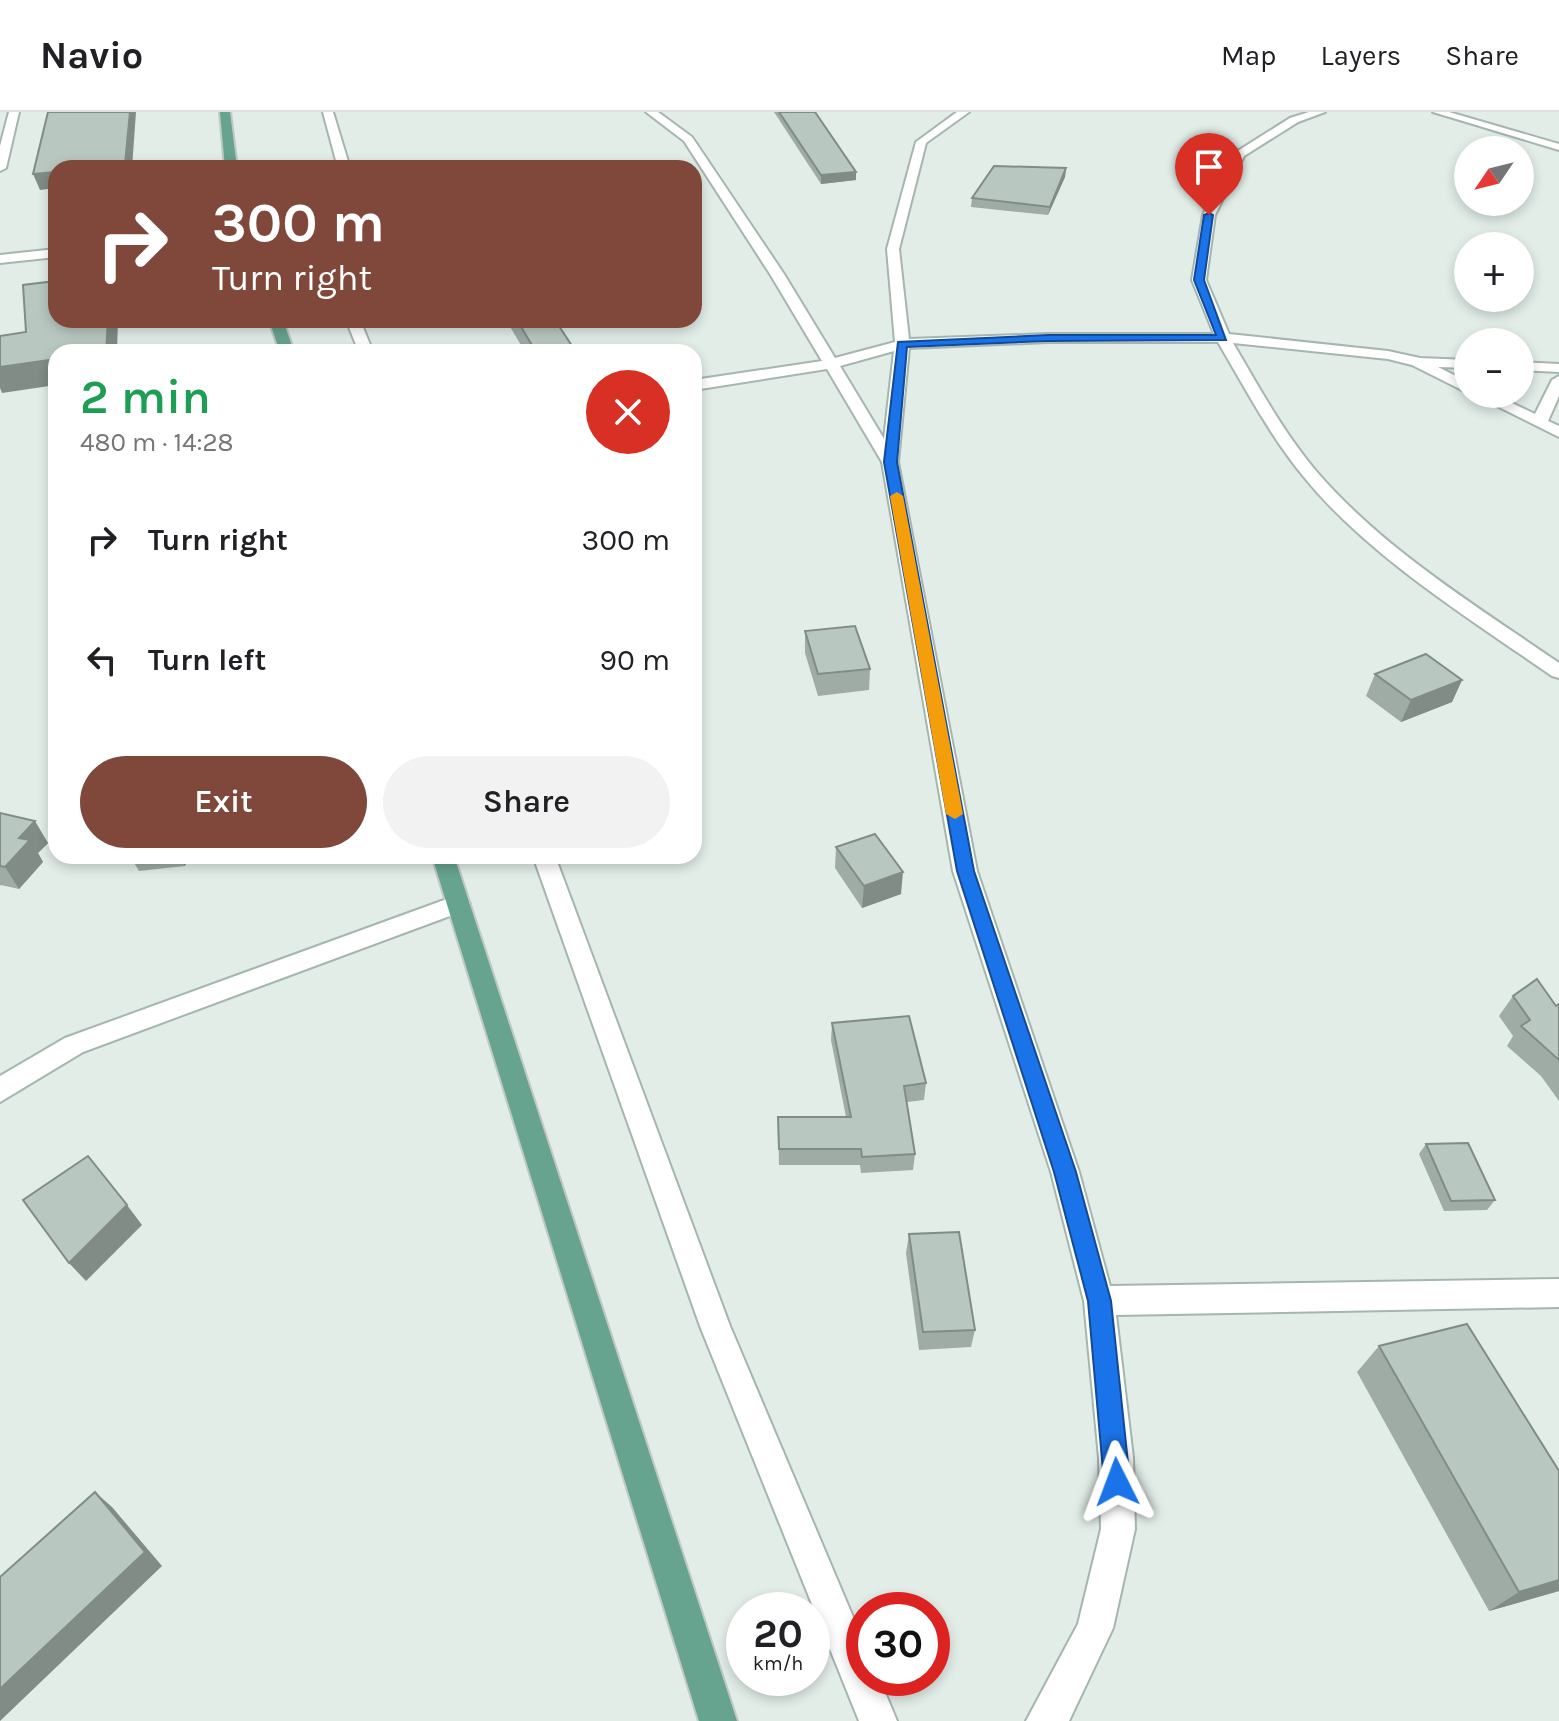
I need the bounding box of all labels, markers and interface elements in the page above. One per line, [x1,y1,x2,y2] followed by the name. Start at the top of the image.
[40,33,143,78] text: Navio
[1221,39,1276,72] text: Map
[1320,39,1401,72] text: Layers
[1445,39,1519,72] text: Share
[1175,133,1243,215] pin
[1454,136,1534,216] north arrow
[1454,136,1534,408] map controls
[1187,145,1231,189] icon: arrive
[212,190,385,255] text: 300 m
[80,192,184,296] icon: right
[1454,232,1534,312] button: +
[212,257,372,299] text: Turn right
[1454,328,1534,408] button: −
[80,369,211,425] text: 2 min
[586,370,670,454] button: close
[80,427,234,458] text: 480 m · 14:28
[80,518,124,562] icon: right
[148,522,288,558] text: Turn right
[581,522,670,558] text: 300 m
[80,638,124,682] icon: left
[148,642,266,678] text: Turn left
[600,642,670,678] text: 90 m
[80,756,367,848] button: Exit
[383,756,670,848] button: Share
[1075,1440,1159,1524] position arrow
[846,1592,950,1696] speed limit sign: 30
[753,1610,803,1657] text: 20
[753,1652,803,1675] text: km/h

